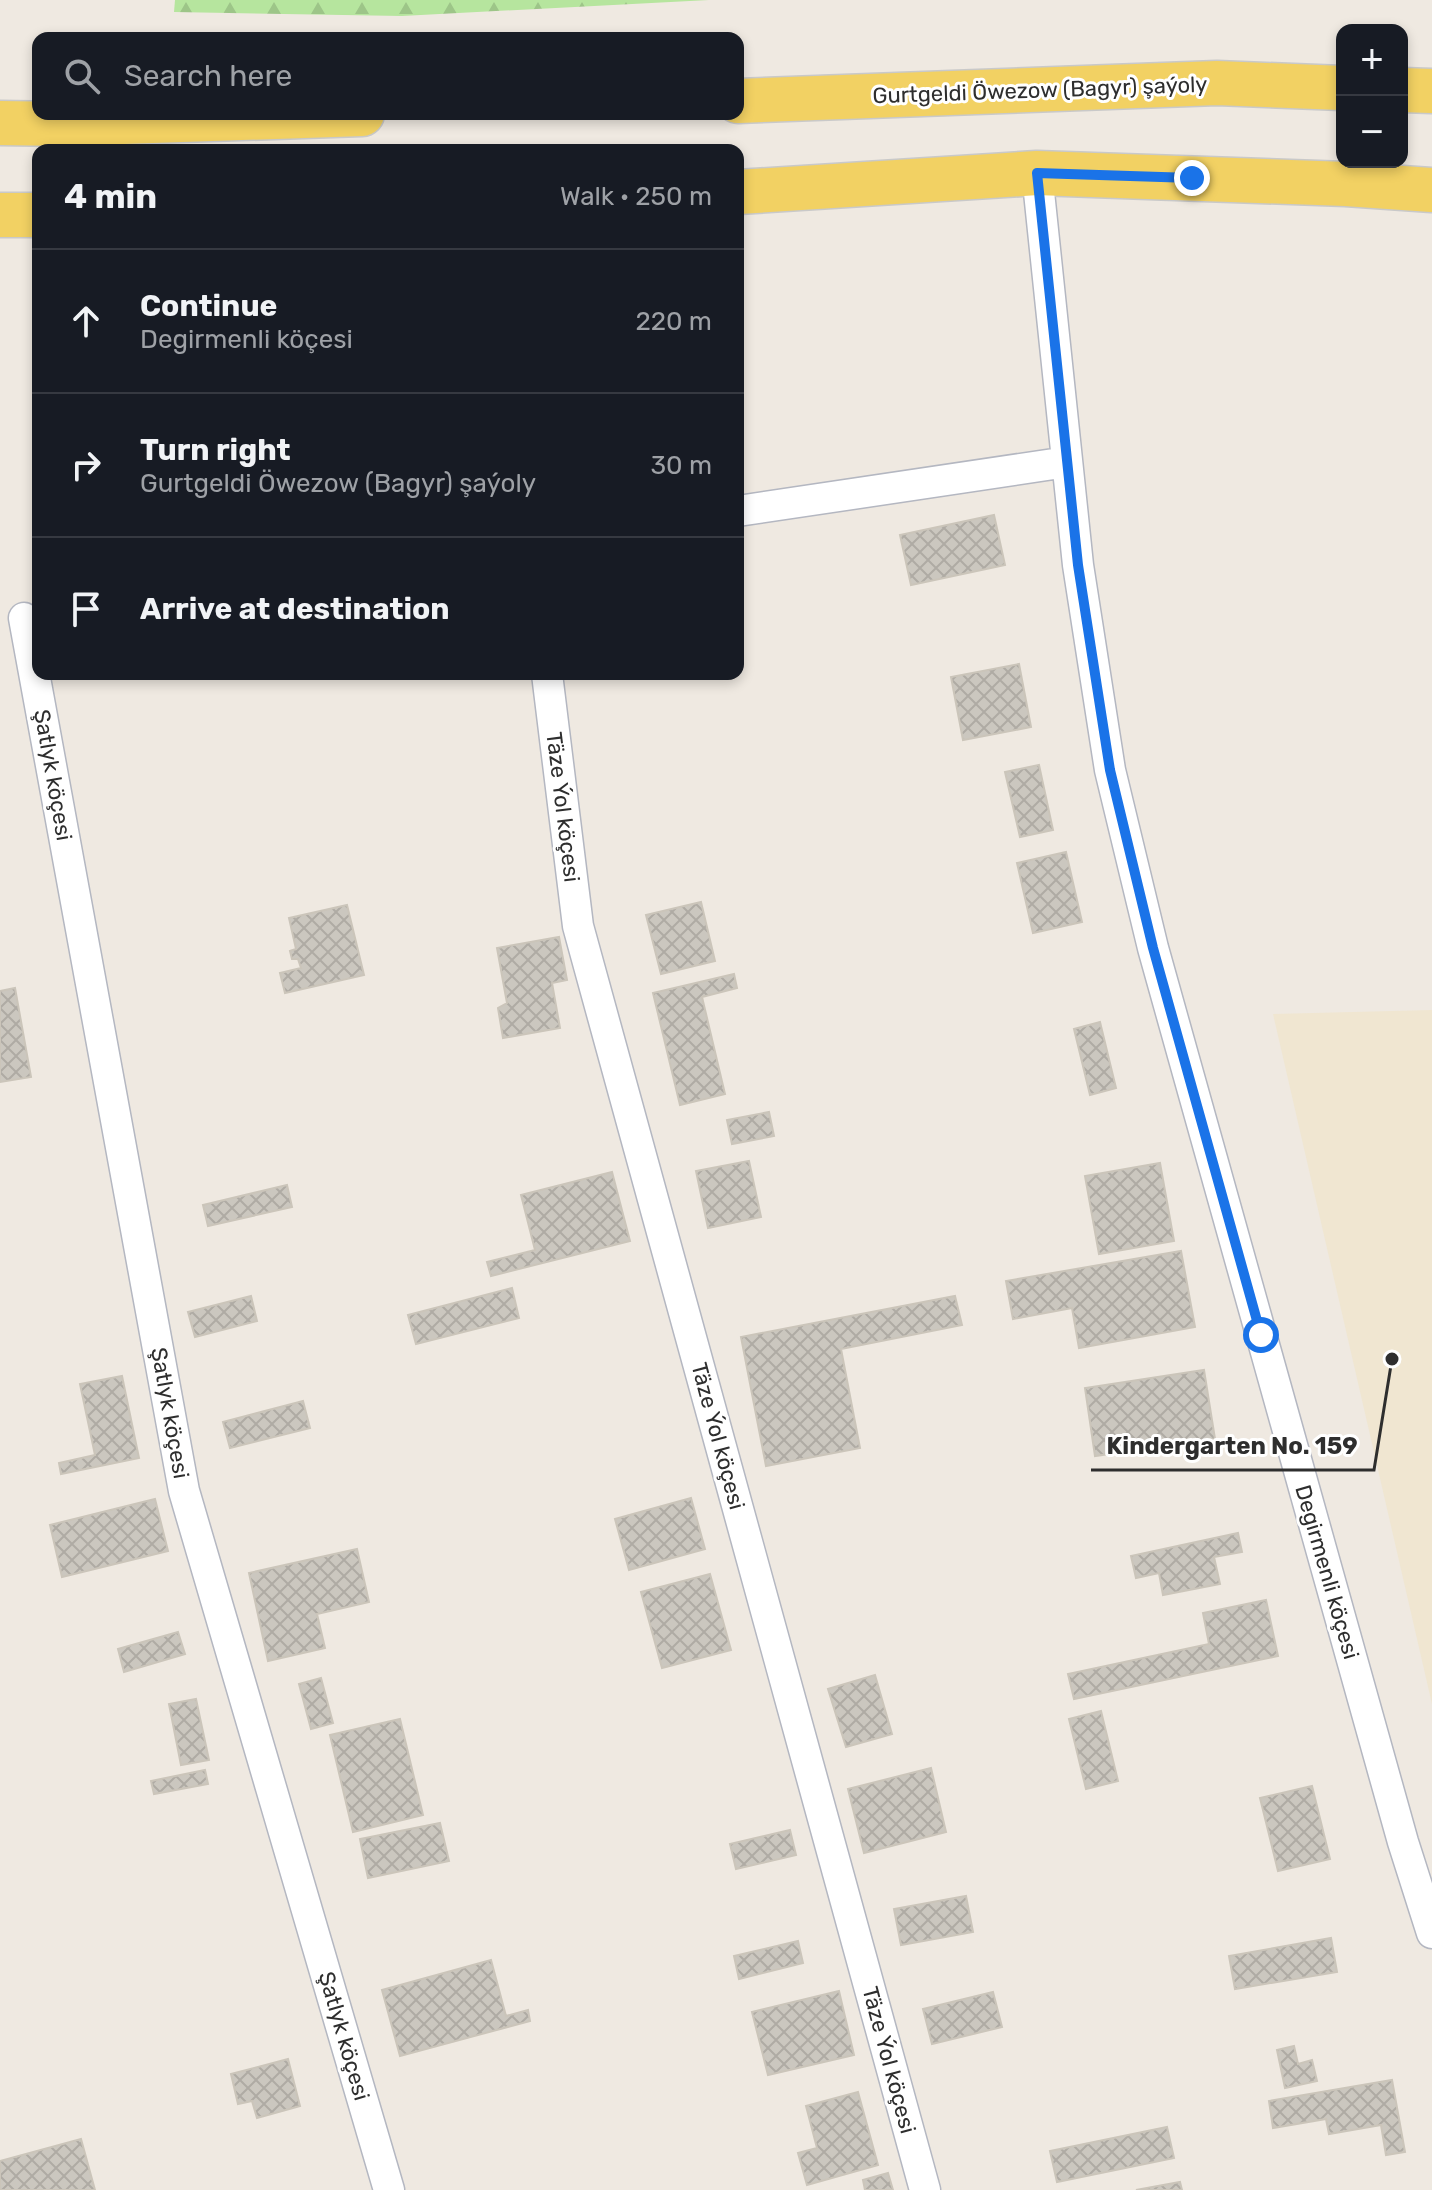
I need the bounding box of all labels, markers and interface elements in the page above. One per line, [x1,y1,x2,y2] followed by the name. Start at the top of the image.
[1336,24,1408,168] map controls
[1336,24,1408,96] button: +
[32,32,744,120] search box
[60,54,104,98] icon: search
[124,58,292,94] text: Search here
[872,71,1208,109] street label: Gurtgeldi Öwezow (Bagyr) şaýoly
[1336,96,1408,168] button: −
[1174,160,1210,196] route end
[64,176,157,217] text: 4 min
[560,181,712,212] text: Walk · 250 m
[140,288,277,324] text: Continue
[64,299,108,343] icon: ahead
[635,306,712,337] text: 220 m
[140,324,353,355] text: Degirmenli köçesi
[140,432,291,468] text: Turn right
[64,443,108,487] icon: right
[650,450,712,481] text: 30 m
[140,468,536,499] text: Gurtgeldi Öwezow (Bagyr) şaýoly
[64,587,108,631] icon: arrive
[140,591,450,627] text: Arrive at destination
[28,707,78,843] street label: Şatlyk köçesi
[540,730,586,884] street label: Täze Ýol köçesi
[1243,1317,1279,1353] route start
[145,1345,195,1481] street label: Şatlyk köçesi
[685,1359,751,1513] street label: Täze Ýol köçesi
[1091,1422,1374,1470] callout: Kindergarten No. 159
[1106,1432,1358,1460] text: Kindergarten No. 159
[1289,1482,1365,1662] street label: Degirmenli köçesi
[313,1968,375,2104] street label: Şatlyk köçesi
[856,1983,922,2137] street label: Täze Ýol köçesi

